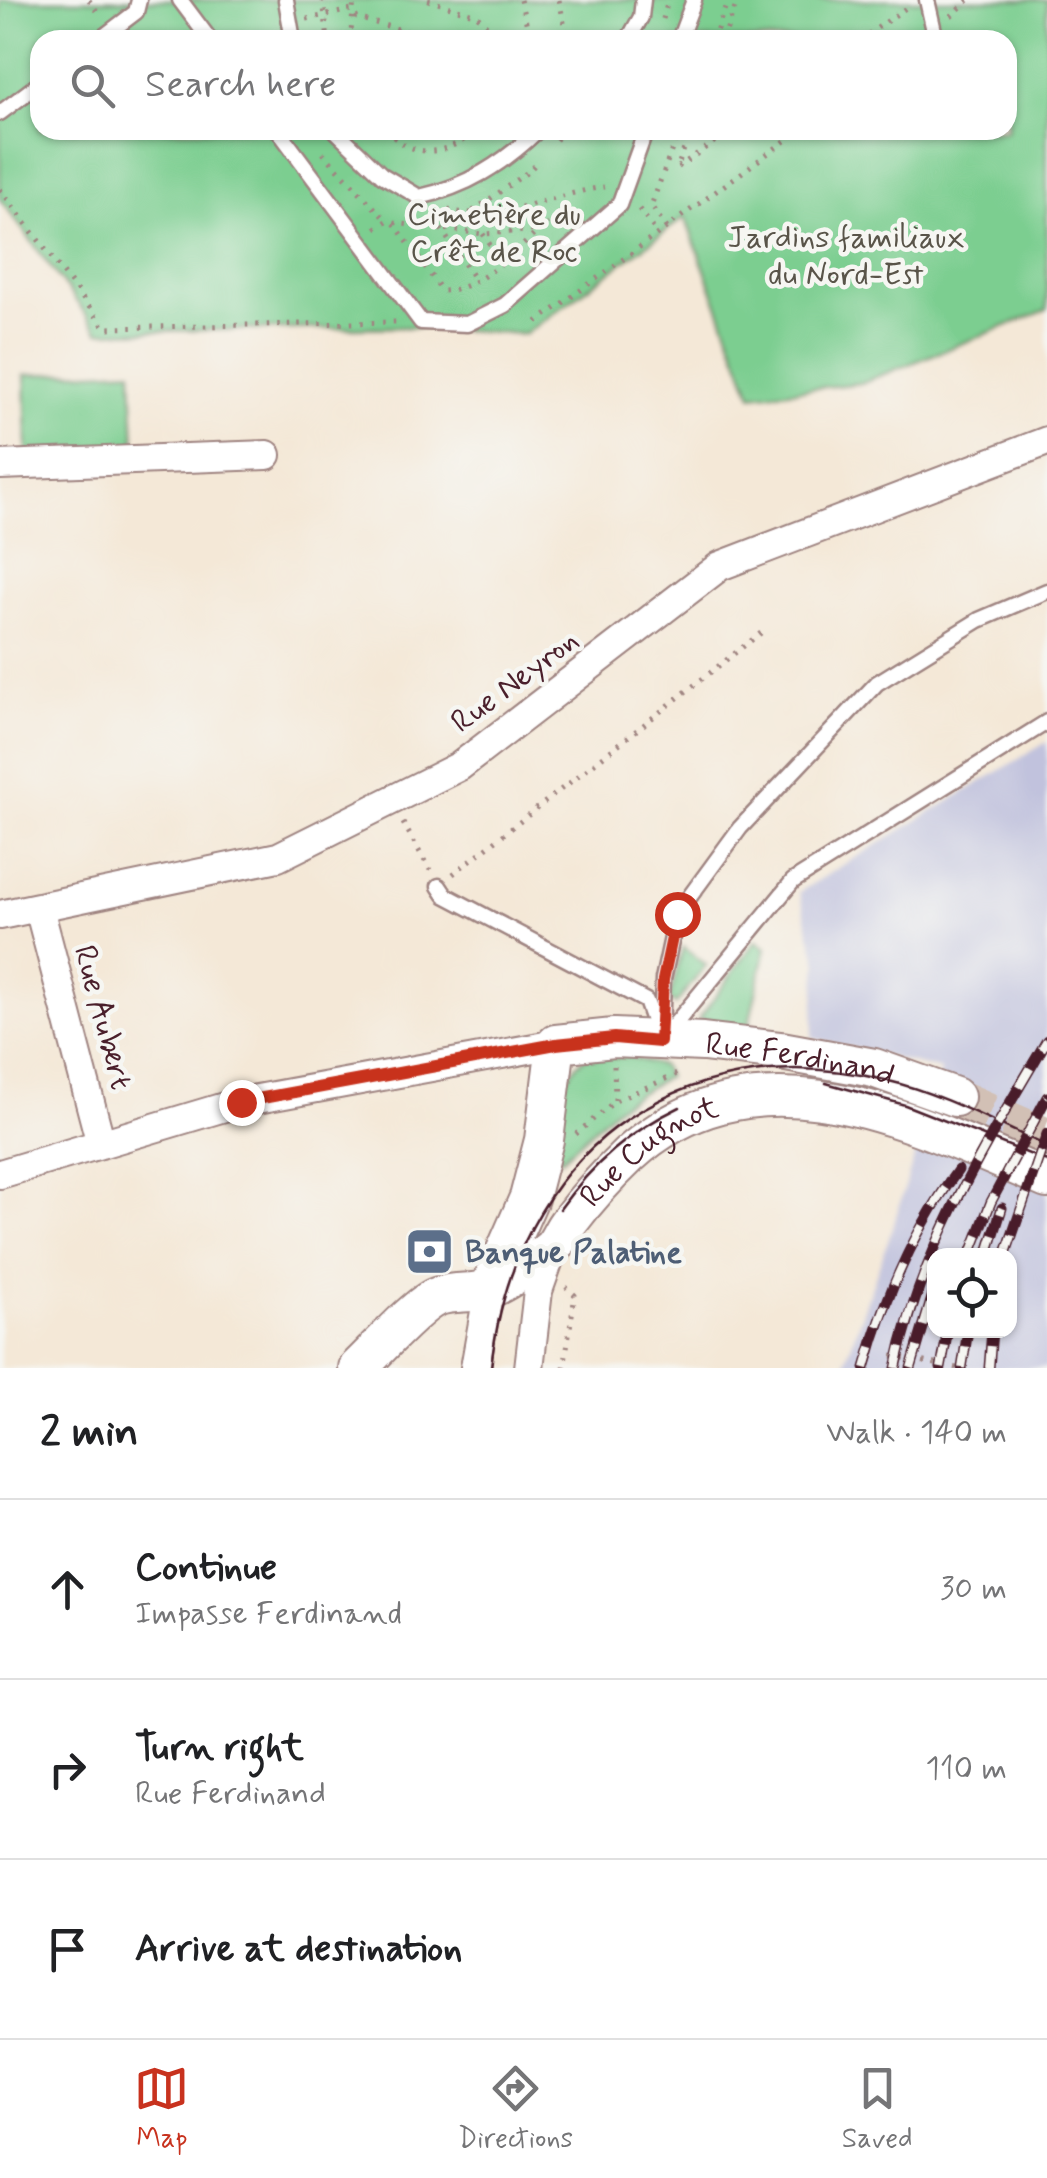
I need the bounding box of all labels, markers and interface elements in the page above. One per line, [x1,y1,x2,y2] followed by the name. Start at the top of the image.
[30,30,1017,140] search box
[65,58,120,113] icon: search
[145,61,336,110] text: Search here
[407,194,581,273] park label: Cimetière du Crêt de Roc
[727,217,965,296] park label: Jardins familiaux du Nord-Est
[443,620,588,743] street label: Rue Neyron
[655,892,701,938] route start
[63,941,141,1094] street label: Rue Aubert
[703,1023,900,1097] street label: Rue Ferdinand
[219,1080,265,1126] route end
[571,1087,724,1217] street label: Rue Cugnot
[404,1225,456,1277] bank icon: Banque Palatine
[465,1232,682,1275] place label: Banque Palatine
[927,1248,1017,1338] map controls
[927,1248,1017,1338] button: locate
[40,1406,139,1461] text: 2 min
[826,1412,1007,1454] text: Walk · 140 m
[135,1544,277,1593] text: Continue
[40,1562,95,1617] icon: ahead
[940,1568,1007,1610] text: 30 m
[135,1593,402,1635] text: Impasse Ferdinand
[135,1724,304,1773] text: Turn right
[40,1742,95,1797] icon: right
[926,1748,1007,1790] text: 110 m
[135,1773,326,1815] text: Rue Ferdinand
[40,1922,95,1977] icon: arrive
[135,1925,462,1974] text: Arrive at destination
[134,2061,189,2158] tab: Map
[458,2061,573,2158] tab: Directions
[842,2061,913,2158] tab: Saved

